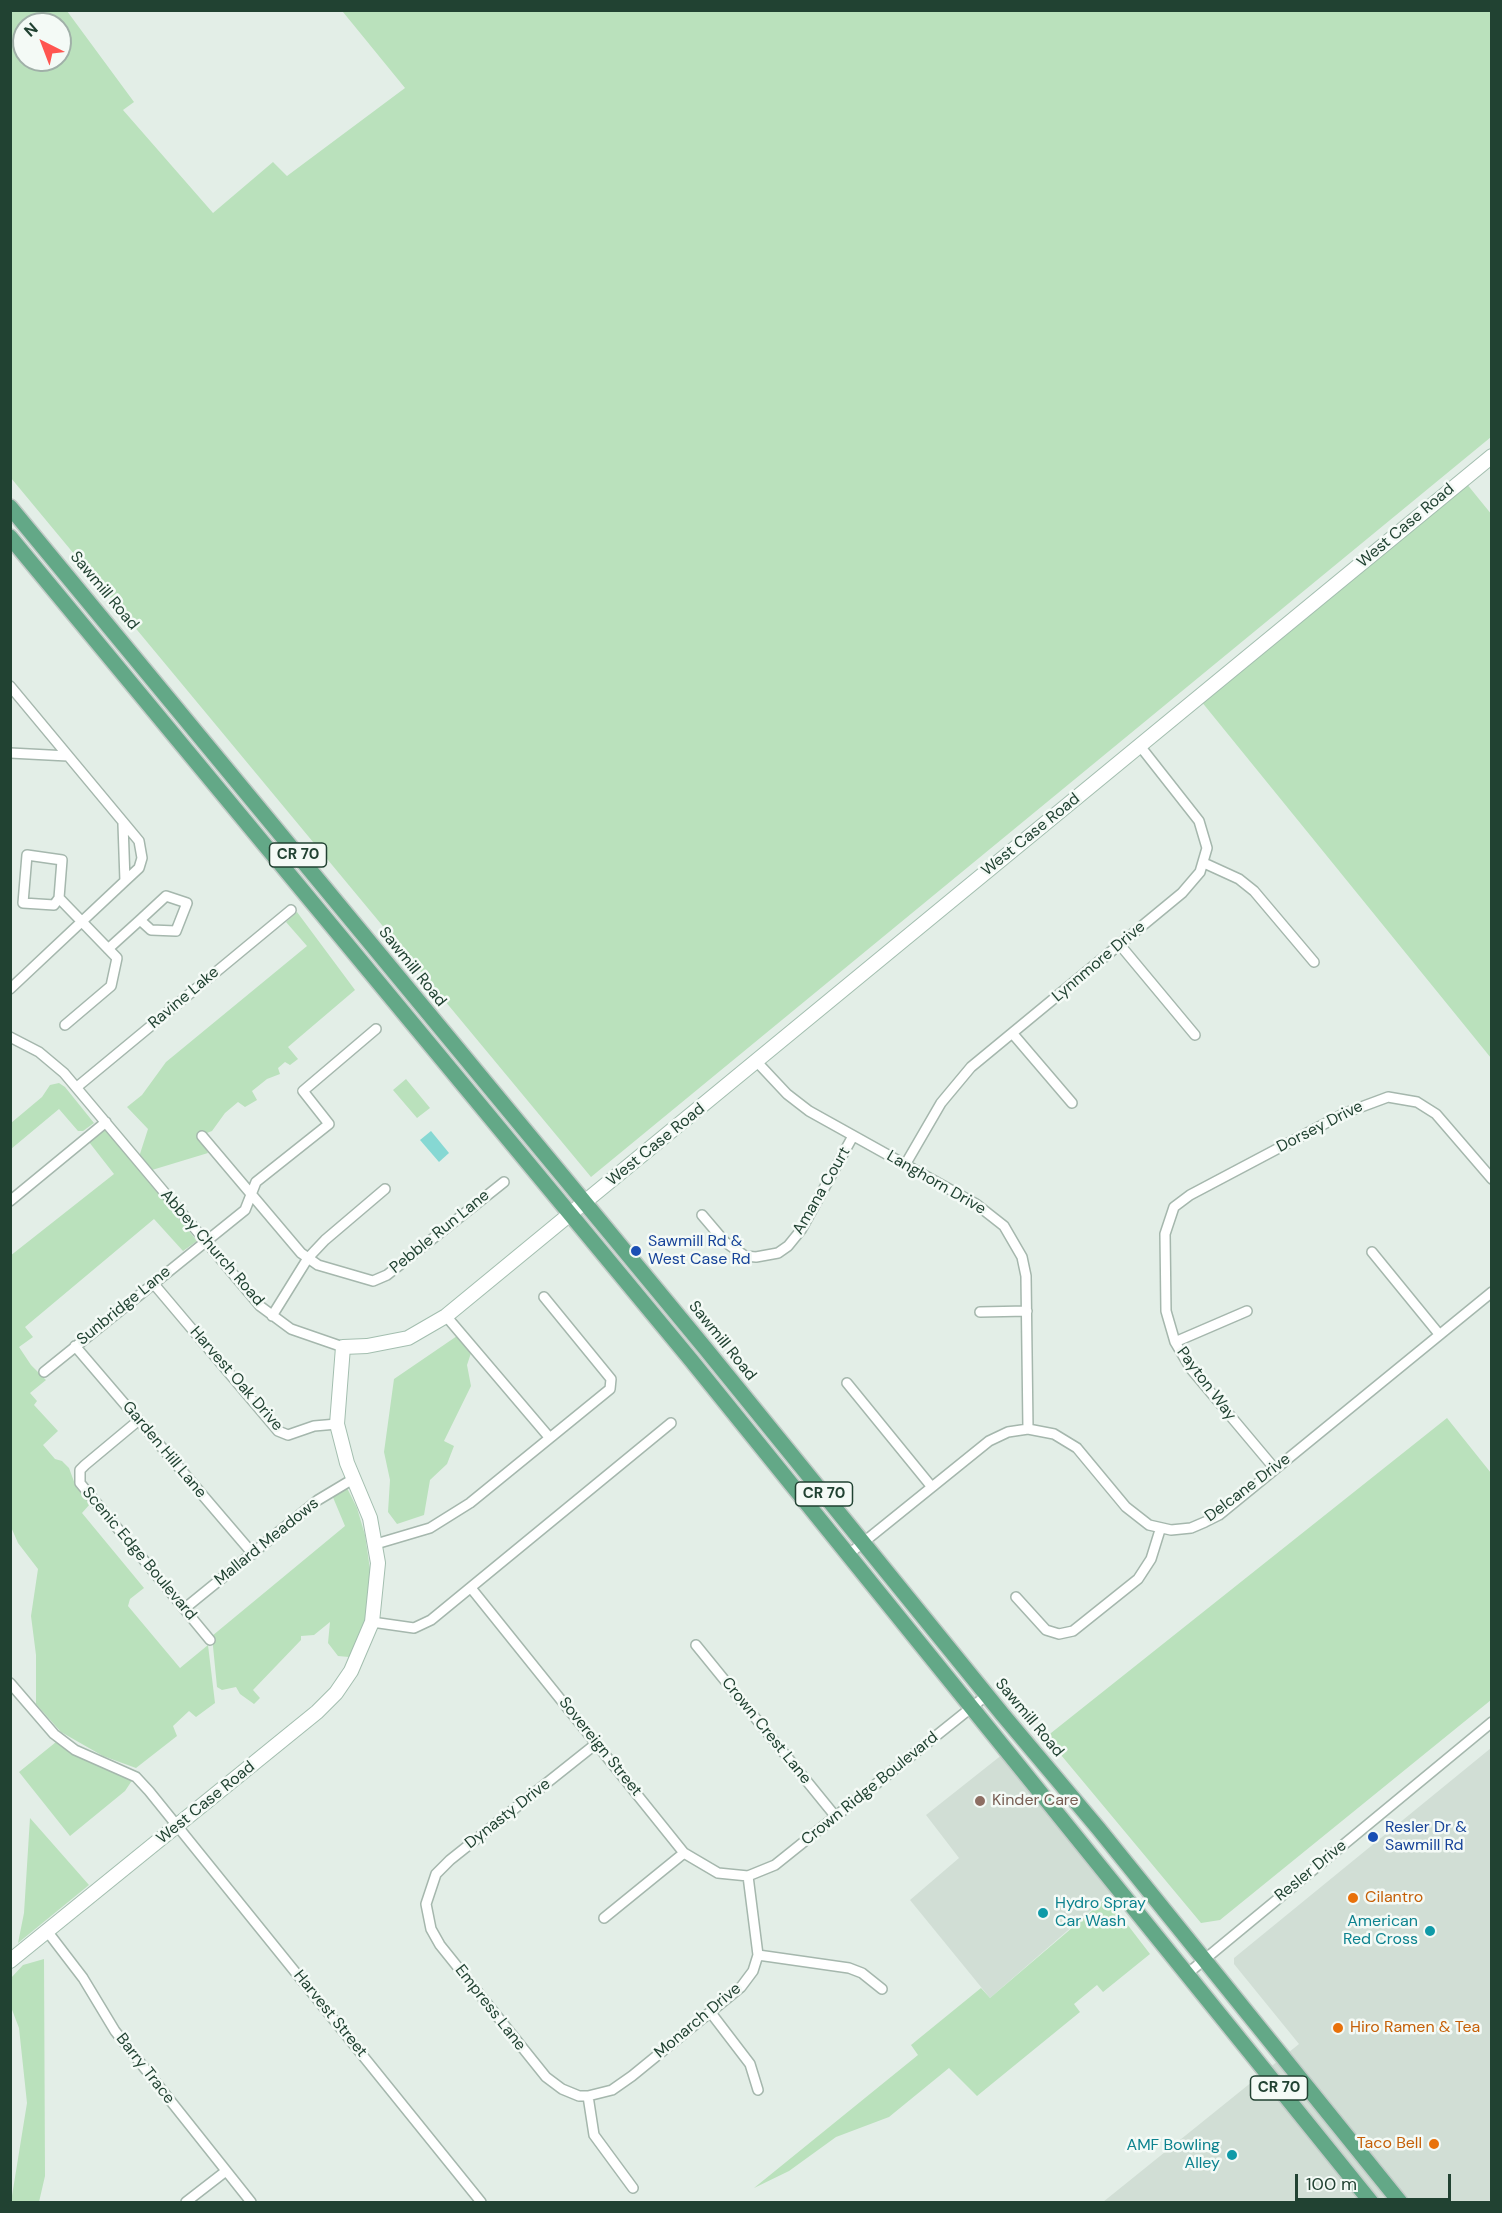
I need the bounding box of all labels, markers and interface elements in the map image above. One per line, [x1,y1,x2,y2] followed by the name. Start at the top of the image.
[12,12,72,72] north arrow
[20,18,42,41] text: N
[1354,480,1458,572] street label: West Case Road
[66,548,142,634] street label: Sawmill Road
[978,790,1084,880] street label: West Case Road
[270,843,326,867] road number: CR 70
[1049,918,1149,1006] street label: Lynnmore Drive
[374,923,450,1011] street label: Sawmill Road
[145,963,223,1033] street label: Ravine Lake
[1274,1097,1366,1157] street label: Dorsey Drive
[603,1100,709,1190] street label: West Case Road
[789,1144,855,1238] street label: Amana Court
[883,1147,989,1219] street label: Langhorn Drive
[156,1186,268,1310] street label: Abbey Church Road
[386,1186,494,1278] street label: Pebble Run Lane
[648,1232,751,1270] place label: Sawmill Rd & West Case Rd
[629,1244,643,1258] marker: Sawmill Rd & West Case Rd
[73,1262,175,1350] street label: Sunbridge Lane
[684,1297,760,1385] street label: Sawmill Road
[185,1323,287,1435] street label: Harvest Oak Drive
[1172,1343,1240,1425] street label: Payton Way
[118,1398,210,1502] street label: Garden Hill Lane
[1202,1450,1294,1526] street label: Delcane Drive
[796,1482,852,1506] road number: CR 70
[78,1483,200,1625] street label: Scenic Edge Boulevard
[211,1494,323,1590] street label: Mallard Meadows
[717,1674,815,1788] street label: Crown Crest Lane
[991,1675,1067,1761] street label: Sawmill Road
[554,1694,646,1800] street label: Sovereign Street
[798,1728,942,1850] street label: Crown Ridge Boulevard
[153,1758,259,1848] street label: West Case Road
[462,1775,554,1853] street label: Dynasty Drive
[992,1791,1079,1811] place label: Kinder Care
[973,1794,987,1808] marker: Kinder Care
[1385,1818,1467,1856] place label: Resler Dr & Sawmill Rd
[1366,1830,1380,1844] marker: Resler Dr & Sawmill Rd
[1271,1836,1351,1906] street label: Resler Drive
[1365,1888,1423,1908] place label: Cilantro
[1346,1891,1360,1905] marker: Cilantro
[1055,1894,1146,1932] place label: Hydro Spray Car Wash
[1036,1906,1050,1920] marker: Hydro Spray Car Wash
[1343,1912,1418,1950] place label: American Red Cross
[1423,1924,1437,1938] marker: American Red Cross
[450,1961,530,2055] street label: Empress Lane
[289,1967,371,2061] street label: Harvest Street
[651,1979,745,2063] street label: Monarch Drive
[1350,2018,1480,2038] place label: Hiro Ramen & Tea
[1331,2021,1345,2035] marker: Hiro Ramen & Tea
[111,2030,179,2108] street label: Barry Trace
[1250,2076,1308,2100] road number: CR 70
[1357,2134,1422,2154] place label: Taco Bell
[1127,2136,1220,2174] place label: AMF Bowling Alley
[1427,2137,1441,2151] marker: Taco Bell
[1225,2148,1239,2162] marker: AMF Bowling Alley
[1298,2162,1454,2200] scale bar
[1306,2172,1357,2196] text: 100 m

